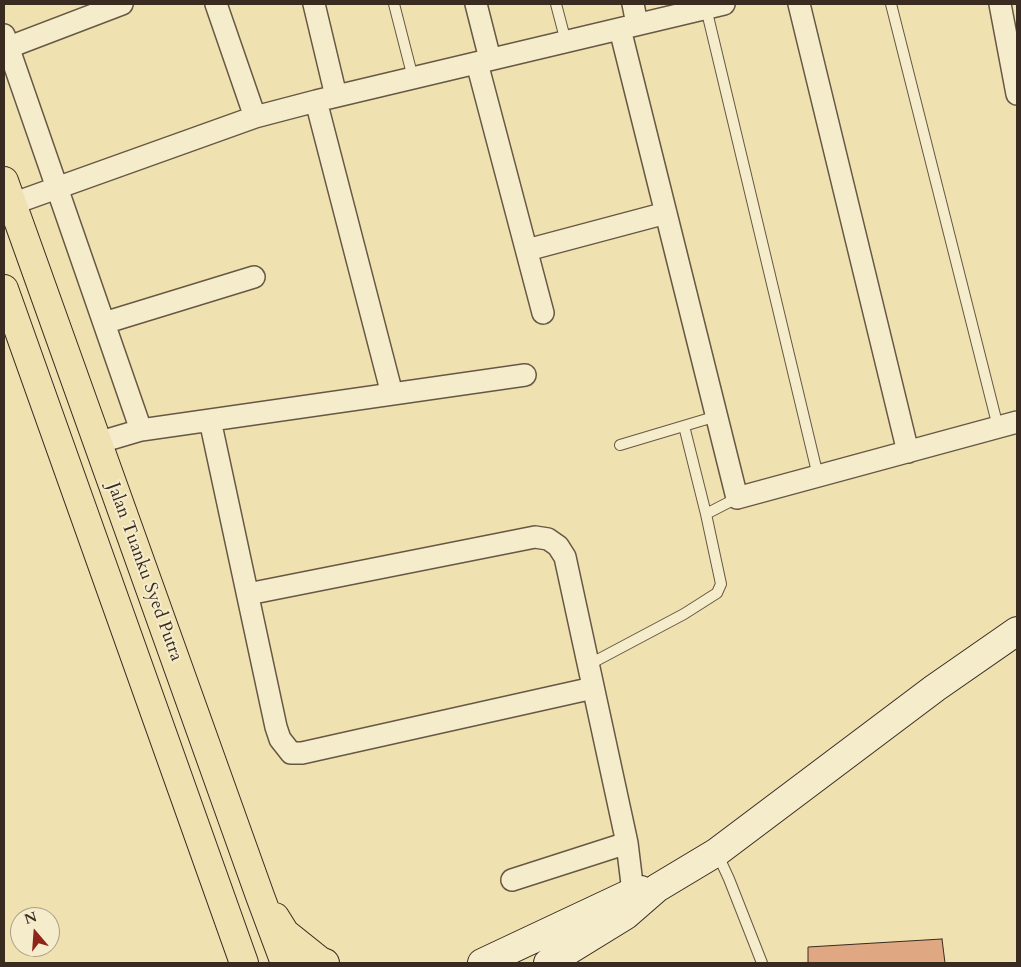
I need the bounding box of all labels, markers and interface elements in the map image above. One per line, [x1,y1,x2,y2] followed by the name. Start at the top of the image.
[102,480,186,664] street label: Jalan Tuanku Syed Putra
[10,907,60,957] north arrow
[22,907,39,929] text: N

